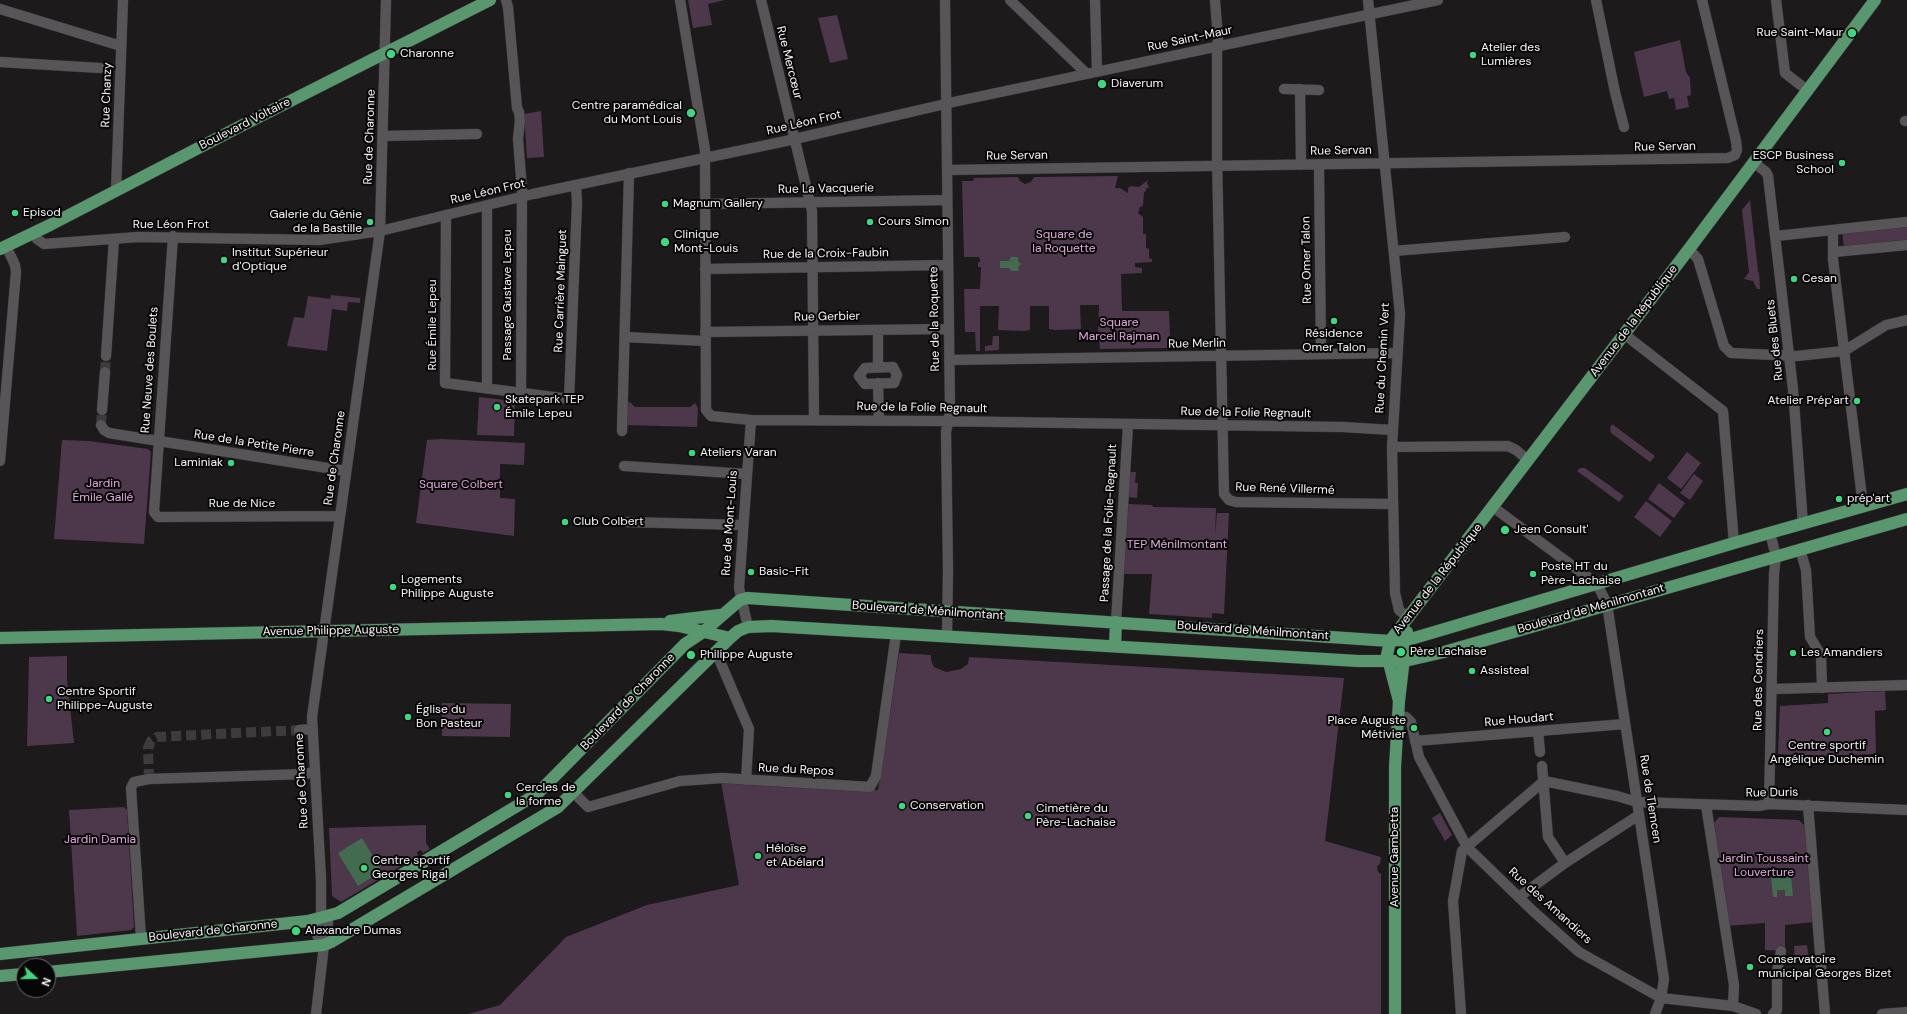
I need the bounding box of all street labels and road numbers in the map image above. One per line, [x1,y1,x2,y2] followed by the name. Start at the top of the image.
[1146,23,1234,55] street label: Rue Saint-Maur
[773,25,805,101] street label: Rue Mercœur
[99,62,115,128] street label: Rue Chanzy
[361,89,379,185] street label: Rue de Charonne
[197,95,293,153] street label: Boulevard Voltaire
[765,107,843,139] street label: Rue Léon Frot
[1634,139,1696,155] street label: Rue Servan
[1310,143,1372,159] street label: Rue Servan
[986,148,1048,164] street label: Rue Servan
[449,176,527,208] street label: Rue Léon Frot
[778,181,874,197] street label: Rue La Vacquerie
[1299,216,1315,304] street label: Rue Omer Talon
[133,218,209,232] street label: Rue Léon Frot
[501,229,515,361] street label: Passage Gustave Lepeu
[552,229,570,353] street label: Rue Carrière Mainguet
[763,246,889,262] street label: Rue de la Croix-Faubin
[1587,262,1681,380] street label: Avenue de la République
[927,266,943,372] street label: Rue de la Roquette
[426,279,440,371] street label: Rue Émile Lepeu
[1764,299,1786,381] street label: Rue des Bluets
[1373,302,1393,414] street label: Rue du Chemin Vert
[138,306,162,434] street label: Rue Neuve des Boulets
[794,309,860,325] street label: Rue Gerbier
[1168,336,1226,352] street label: Rue Merlin
[857,400,987,416] street label: Rue de la Folie Regnault
[1181,405,1311,421] street label: Rue de la Folie Regnault
[321,410,349,506] street label: Rue de Charonne
[193,427,315,461] street label: Rue de la Petite Pierre
[1098,444,1120,602] street label: Passage de la Folie-Regnault
[719,470,741,576] street label: Rue de Mont-Louis
[1235,480,1335,498] street label: Rue René Villermé
[209,497,275,511] street label: Rue de Nice
[1390,521,1486,637] street label: Avenue de la République
[1516,581,1666,637] street label: Boulevard de Ménilmontant
[852,599,1004,623] street label: Boulevard de Ménilmontant
[1177,619,1329,643] street label: Boulevard de Ménilmontant
[263,623,399,639] street label: Avenue Philippe Auguste
[1751,629,1767,731] street label: Rue des Cendriers
[578,650,678,754] street label: Boulevard de Charonne
[1484,710,1554,730] street label: Rue Houdart
[292,733,312,829] street label: Rue de Charonne
[1636,754,1664,844] street label: Rue de Tlemcen
[758,761,834,779] street label: Rue du Repos
[1746,785,1798,801] street label: Rue Duris
[1388,807,1402,907] street label: Avenue Gambetta
[1505,865,1595,947] street label: Rue des Amandiers
[148,917,278,945] street label: Boulevard de Charonne

